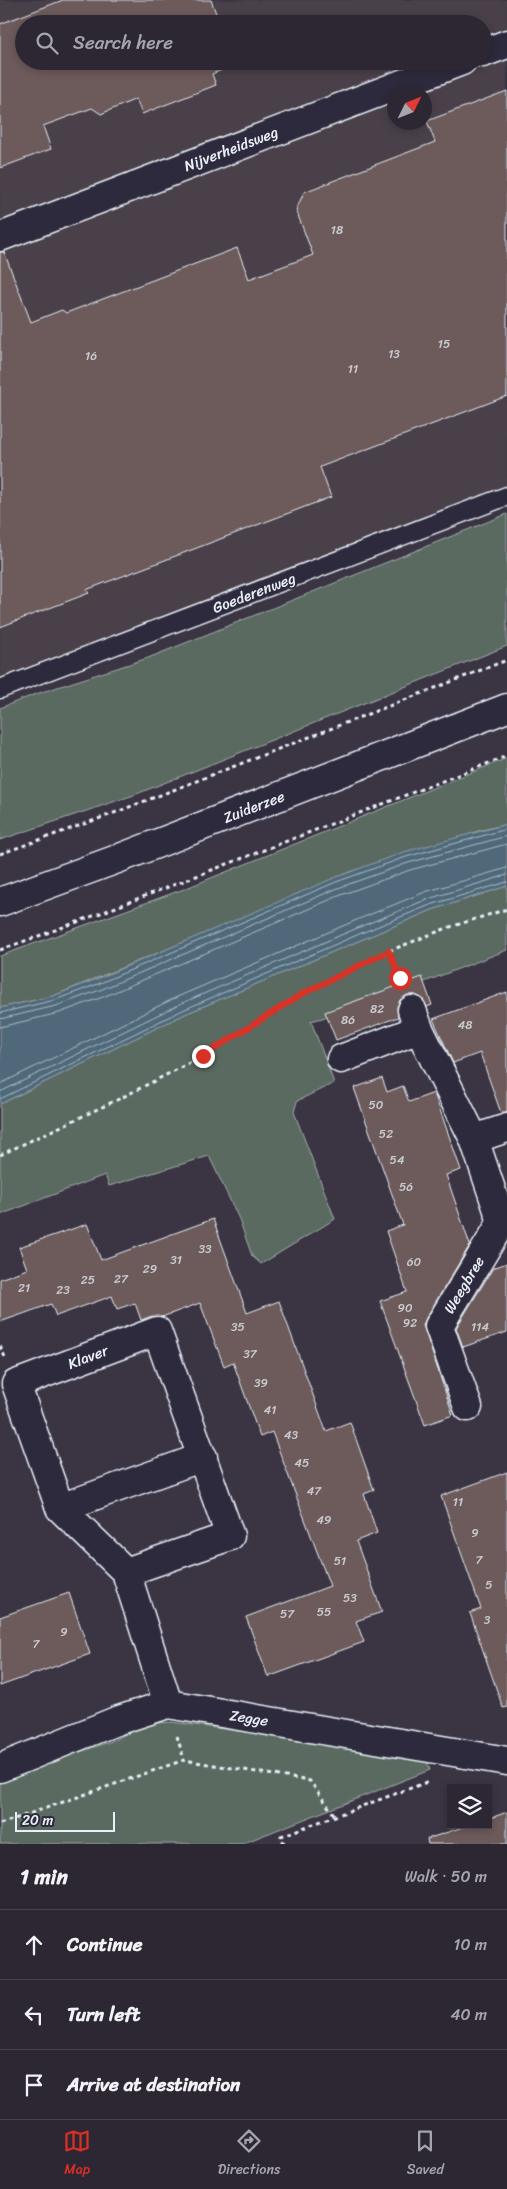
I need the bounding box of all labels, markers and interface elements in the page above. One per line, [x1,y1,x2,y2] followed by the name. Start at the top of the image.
[15,15,492,70] search box
[73,26,173,59] text: Search here
[33,29,61,57] icon: search
[387,85,432,130] north arrow
[180,119,282,179] street label: Nijverheidsweg
[331,219,343,241] house number: 18
[438,333,450,355] house number: 15
[388,343,400,365] house number: 13
[85,345,97,367] house number: 16
[348,358,358,380] house number: 11
[209,565,300,621] street label: Goederenweg
[219,783,289,831] street label: Zuiderzee
[389,967,412,990] route start
[370,998,384,1020] house number: 82
[341,1009,355,1031] house number: 86
[458,1014,472,1036] house number: 48
[192,1045,215,1068] route end
[369,1094,384,1116] house number: 50
[379,1123,393,1145] house number: 52
[390,1149,405,1171] house number: 54
[399,1176,413,1198] house number: 56
[198,1238,212,1260] house number: 33
[170,1249,182,1271] house number: 31
[407,1251,422,1273] house number: 60
[436,1251,492,1319] street label: Weegbree
[143,1258,157,1280] house number: 29
[114,1268,129,1290] house number: 27
[81,1269,95,1291] house number: 25
[18,1277,30,1299] house number: 21
[56,1279,70,1301] house number: 23
[398,1297,413,1319] house number: 90
[403,1312,417,1334] house number: 92
[231,1316,245,1338] house number: 35
[471,1316,489,1338] house number: 114
[64,1337,113,1377] street label: Klaver
[243,1343,258,1365] house number: 37
[254,1372,268,1394] house number: 39
[264,1399,276,1421] house number: 41
[284,1424,298,1446] house number: 43
[295,1452,309,1474] house number: 45
[307,1480,322,1502] house number: 47
[453,1491,463,1513] house number: 11
[317,1509,331,1531] house number: 49
[471,1522,479,1544] house number: 9
[476,1549,484,1571] house number: 7
[334,1550,346,1572] house number: 51
[485,1574,493,1596] house number: 5
[343,1587,357,1609] house number: 53
[317,1601,331,1623] house number: 55
[280,1603,295,1625] house number: 57
[484,1609,491,1631] house number: 3
[60,1621,68,1643] house number: 9
[33,1633,41,1655] house number: 7
[228,1702,270,1734] street label: Zegge
[447,1784,492,1829] map controls
[447,1784,492,1829] button: layers
[22,1808,53,1833] text: 20 m
[15,1809,115,1832] scale bar
[20,1858,68,1896] text: 1 min
[405,1862,487,1891] text: Walk · 50 m
[67,1928,143,1961] text: Continue
[454,1930,487,1959] text: 10 m
[20,1931,48,1959] icon: ahead
[67,1998,140,2031] text: Turn left
[450,2000,487,2029] text: 40 m
[20,2001,48,2029] icon: left
[67,2068,240,2101] text: Arrive at destination
[20,2071,48,2099] icon: arrive
[63,2127,91,2182] tab: Map
[218,2127,280,2182] tab: Directions
[407,2127,444,2182] tab: Saved

